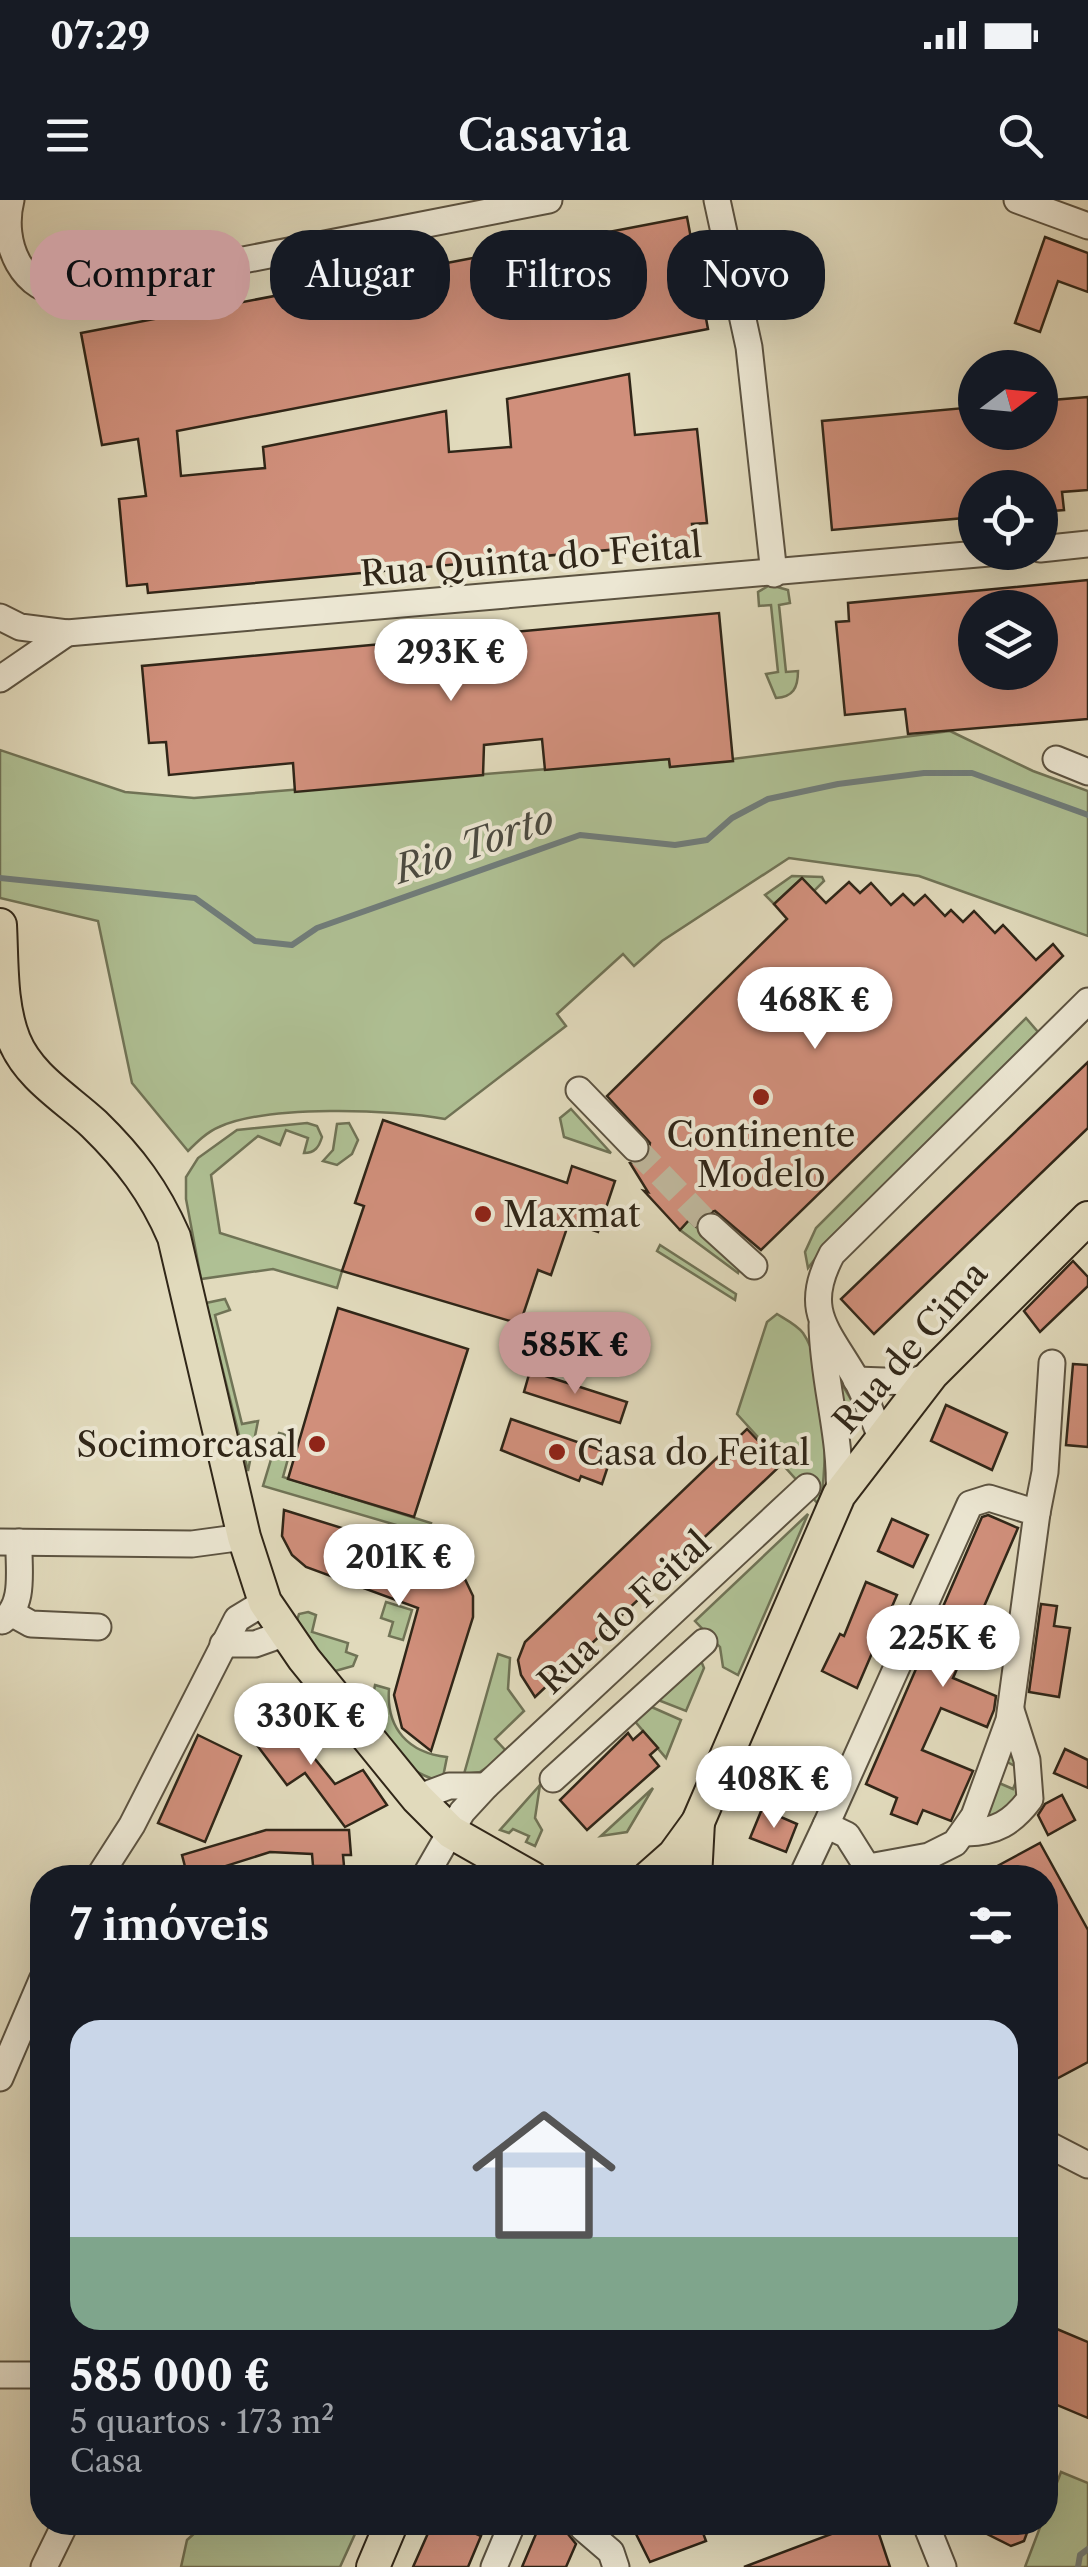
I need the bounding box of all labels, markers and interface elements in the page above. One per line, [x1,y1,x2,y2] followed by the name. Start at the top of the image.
[50,12,150,59] text: 07:29
[458,107,630,163] text: Casavia
[40,108,95,163] icon: menu
[993,108,1048,163] icon: search
[30,230,250,320] chip: Comprar
[270,230,450,320] chip: Alugar
[470,230,647,320] chip: Filtros
[667,230,825,320] chip: Novo
[958,350,1058,450] north arrow
[958,350,1058,690] map controls
[958,470,1058,570] button: locate
[359,523,703,595] street label: Rua Quinta do Feital
[958,590,1058,690] button: layers
[370,619,532,704] pin: 293K €
[396,632,506,671] text: 293K €
[385,795,560,894] water label: Rio Torto
[734,967,896,1052] pin: 468K €
[760,980,870,1019] text: 468K €
[750,1086,772,1108] marker: Continente Modelo
[667,1113,855,1196] place label: Continente Modelo
[503,1193,641,1236] place label: Maxmat
[472,1203,494,1225] marker: Maxmat
[824,1252,997,1442] street label: Rua de Cima
[494,1312,656,1397] pin: 585K €
[521,1325,629,1364] text: 585K €
[76,1423,297,1466] place label: Socimorcasal
[577,1431,810,1474] place label: Casa do Feital
[306,1433,328,1455] marker: Socimorcasal
[546,1441,568,1463] marker: Casa do Feital
[529,1521,719,1703] street label: Rua do Feital
[318,1524,480,1609] pin: 201K €
[346,1537,452,1576] text: 201K €
[862,1605,1024,1690] pin: 225K €
[889,1618,997,1657] text: 225K €
[230,1683,392,1768] pin: 330K €
[256,1696,366,1735] text: 330K €
[693,1746,855,1831] pin: 408K €
[718,1759,830,1798] text: 408K €
[963,1898,1018,1953] icon: filters
[70,1899,269,1951] text: 7 imóveis
[454,2085,634,2265] icon: home
[70,2350,270,2402] text: 585 000 €
[70,2402,334,2441] text: 5 quartos · 173 m²
[70,2441,142,2480] text: Casa

